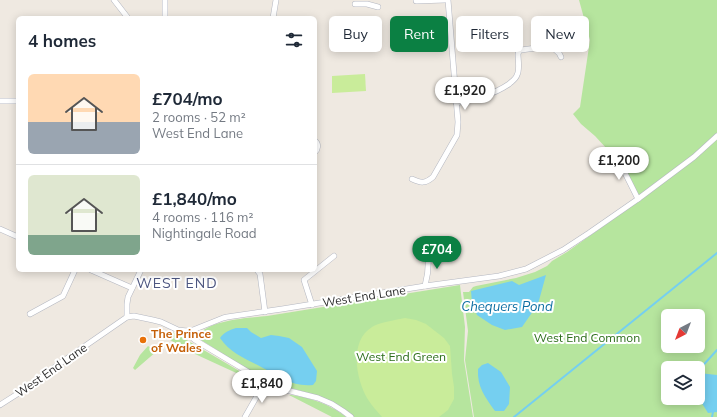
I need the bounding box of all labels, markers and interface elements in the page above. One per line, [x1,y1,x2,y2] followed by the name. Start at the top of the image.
[329,16,382,52] chip: Buy
[390,16,448,52] chip: Rent
[456,16,523,52] chip: Filters
[531,16,589,52] chip: New
[283,29,305,51] icon: filters
[28,30,96,51] text: 4 homes
[432,77,498,111] pin: £1,920
[444,82,486,98] text: £1,920
[152,88,223,109] text: £704/mo
[60,90,108,138] icon: home
[152,109,246,125] text: 2 rooms · 52 m²
[152,125,243,141] text: West End Lane
[586,147,652,181] pin: £1,200
[598,152,640,168] text: £1,200
[152,188,237,209] text: £1,840/mo
[60,191,108,239] icon: home
[152,209,253,225] text: 4 rooms · 116 m²
[152,225,257,241] text: Nightingale Road
[413,236,461,270] pin: £704
[421,241,453,257] text: £704
[136,274,218,292] district label: WEST END
[321,282,407,310] street label: West End Lane
[461,298,553,314] water label: Chequers Pond
[661,309,705,353] north arrow
[661,309,705,405] map controls
[151,326,211,355] place label: The Prince of Wales
[534,330,640,345] park label: West End Common
[138,335,148,345] marker: The Prince of Wales
[12,340,90,400] street label: West End Lane
[356,349,446,364] park label: West End Green
[661,361,705,405] button: layers
[229,370,295,404] pin: £1,840
[241,375,283,391] text: £1,840

